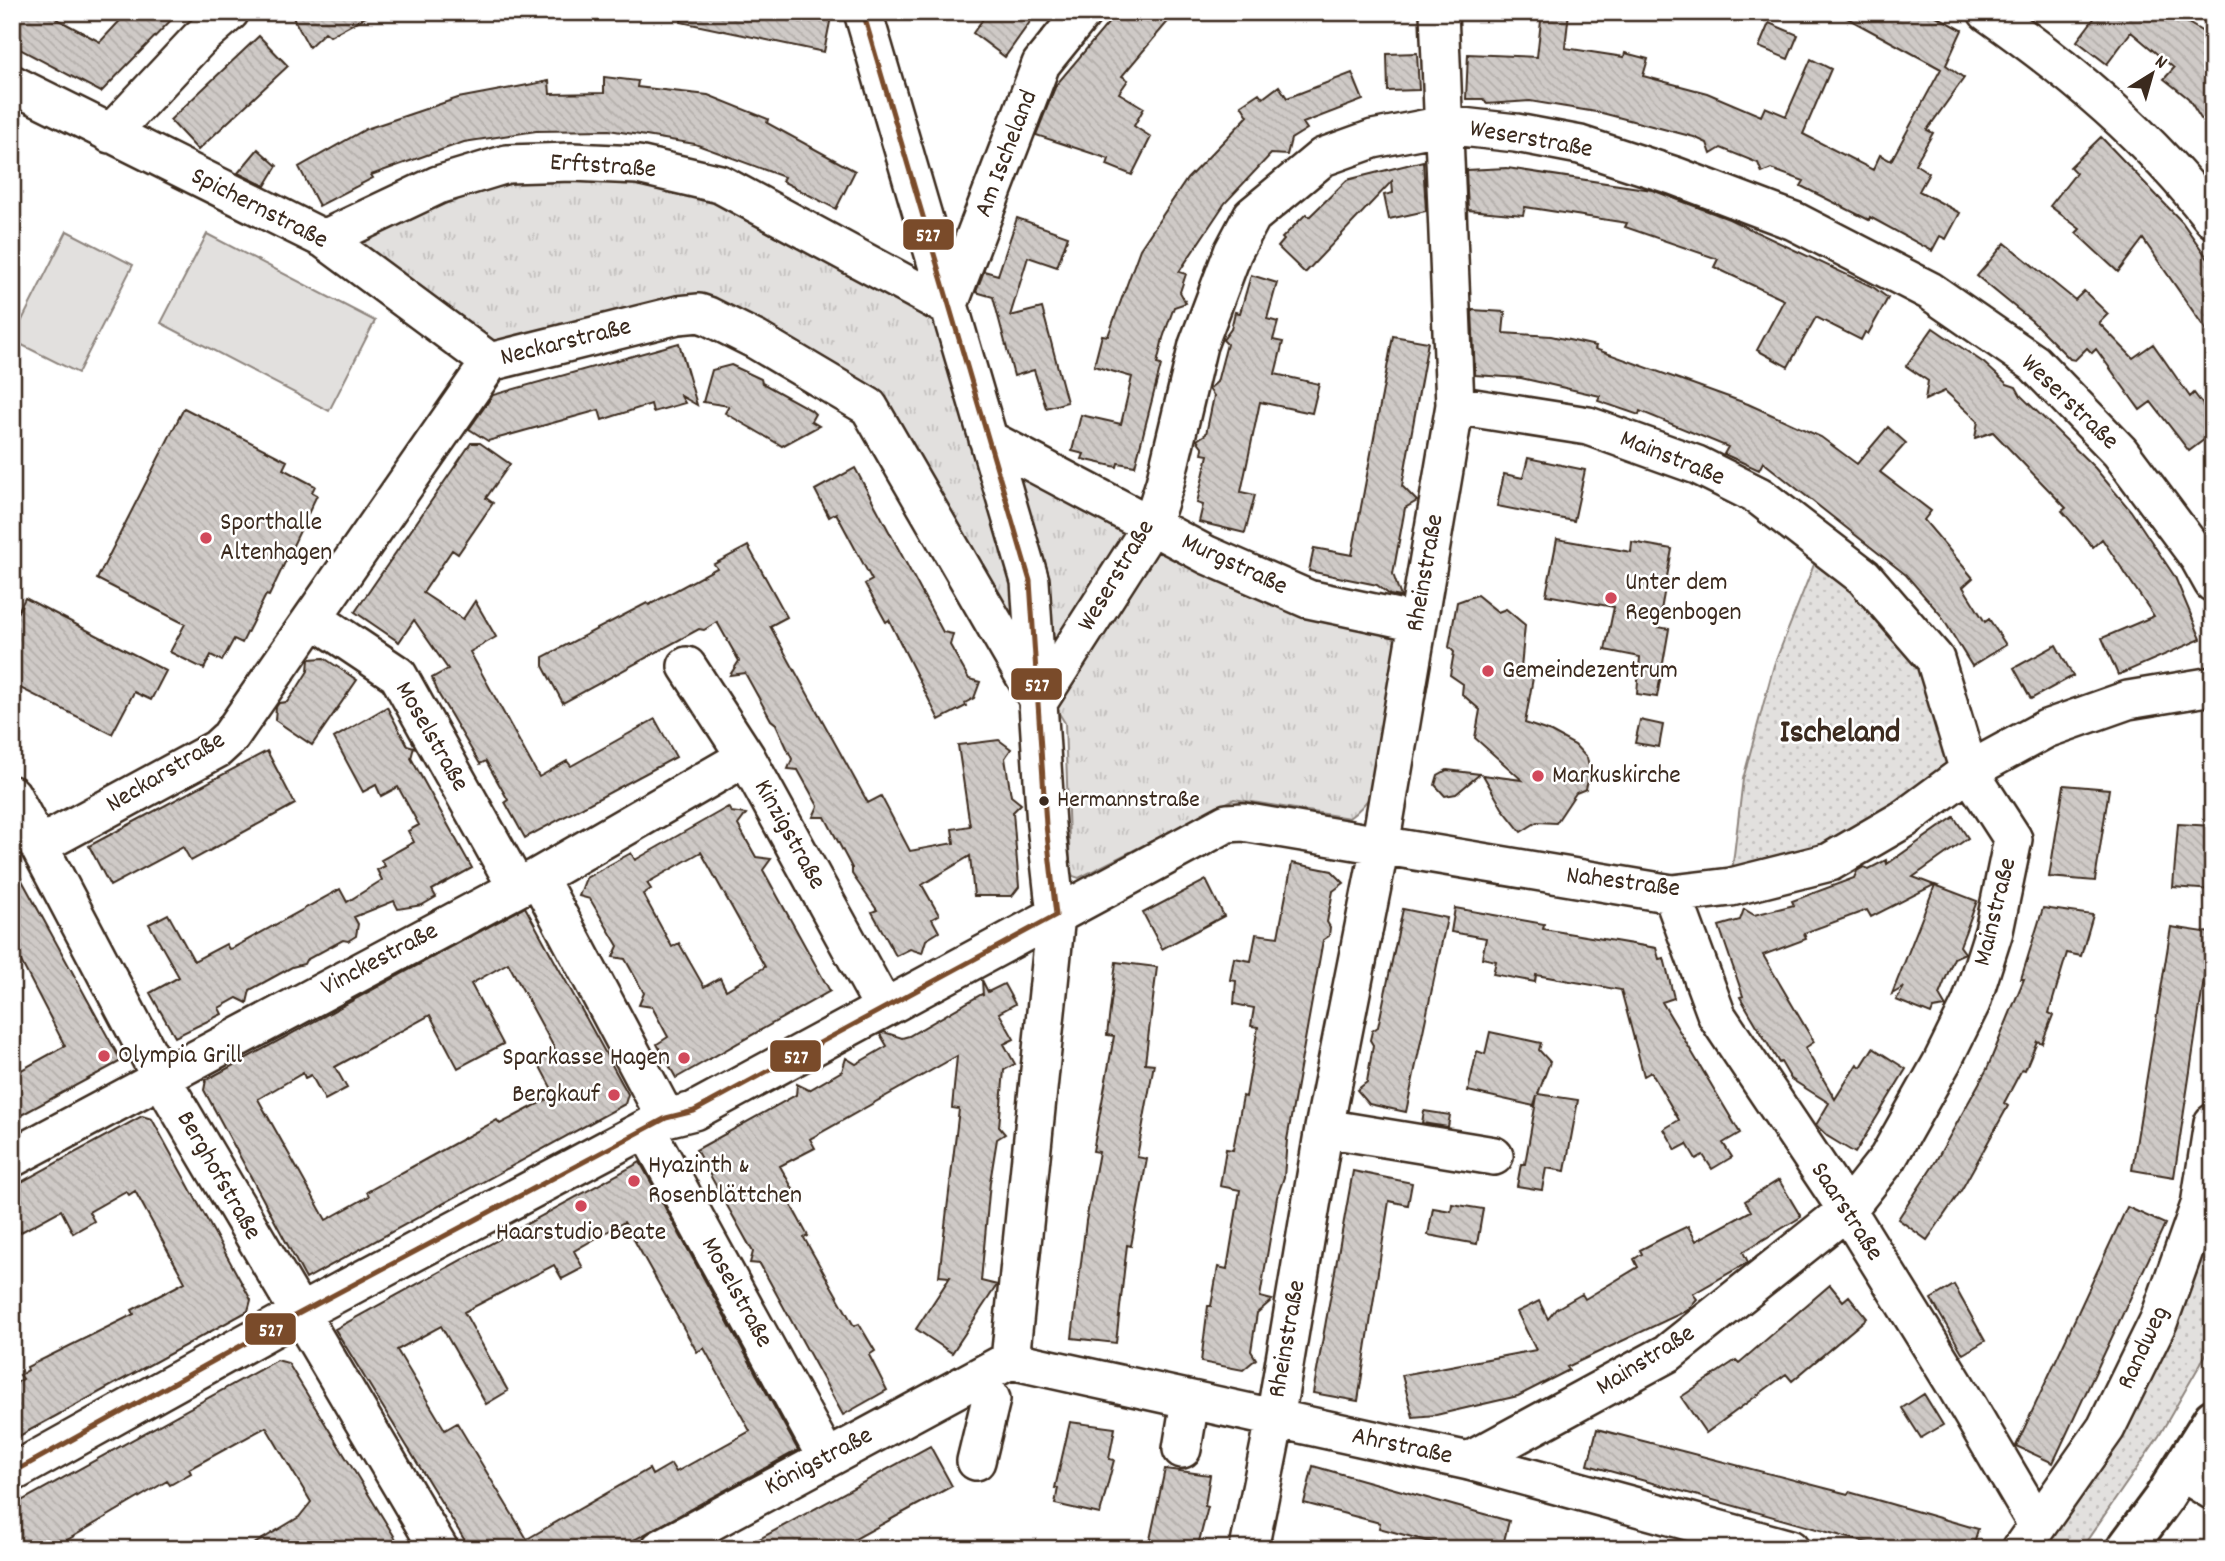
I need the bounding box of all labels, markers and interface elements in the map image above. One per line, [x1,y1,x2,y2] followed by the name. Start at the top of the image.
[2116,38,2186,108] north arrow
[2148,50,2172,77] text: N
[966,85,1048,223] street label: Am Ischeland
[1466,111,1596,169] street label: Weserstraße
[549,145,657,189] street label: Erftstraße
[184,159,334,259] street label: Spichernstraße
[902,218,955,251] line badge: 527
[916,224,940,251] text: 527
[497,309,635,377] street label: Neckarstraße
[2011,346,2127,460] street label: Weserstraße
[1614,421,1730,497] street label: Mainstraße
[220,505,332,572] place label: Sporthalle Altenhagen
[1397,511,1455,635] street label: Rheinstraße
[1069,513,1165,639] street label: Weserstraße
[1175,524,1293,606] street label: Murgstraße
[198,530,214,546] marker: Sporthalle Altenhagen
[1625,565,1742,632] place label: Unter dem Regenbogen
[1603,590,1619,606] marker: Unter dem Regenbogen
[1502,653,1678,690] place label: Gemeindezentrum
[1480,663,1496,679] marker: Gemeindezentrum
[1010,667,1063,701] line badge: 527
[1025,674,1049,701] text: 527
[385,675,477,799] street label: Moselstraße
[1779,711,1901,758] district label: Ischeland
[99,723,233,823] street label: Neckarstraße
[1552,758,1681,795] place label: Markuskirche
[1530,768,1546,784] marker: Markuskirche
[743,773,835,897] street label: Kinzigstraße
[1057,784,1200,818] place label: Hermannstraße
[1037,794,1051,808] marker: Hermannstraße
[1965,854,2027,970] street label: Mainstraße
[1564,858,1682,908] street label: Nahestraße
[315,914,445,1006] street label: Vinckestraße
[118,1038,242,1075] place label: Olympia Grill
[769,1039,822,1073] line badge: 527
[502,1040,670,1077] place label: Sparkasse Hagen
[784,1046,808,1073] text: 527
[96,1048,112,1064] marker: Olympia Grill
[676,1050,692,1066] marker: Sparkasse Hagen
[512,1077,601,1114] place label: Bergkauf
[606,1087,622,1103] marker: Bergkauf
[166,1105,270,1247] street label: Berghofstraße
[648,1148,802,1215] place label: Hyazinth & Rosenblättchen
[1800,1155,1892,1269] street label: Saarstraße
[626,1173,642,1189] marker: Hyazinth & Rosenblättchen
[573,1198,589,1214] marker: Haarstudio Beate
[496,1215,666,1252] place label: Haarstudio Beate
[690,1231,782,1355] street label: Moselstraße
[1259,1277,1317,1401] street label: Rheinstraße
[2109,1300,2179,1396] street label: Randweg
[244,1312,297,1346] line badge: 527
[1589,1316,1703,1406] street label: Mainstraße
[259,1319,283,1346] text: 527
[758,1418,880,1506] street label: Königstraße
[1348,1418,1456,1476] street label: Ahrstraße

